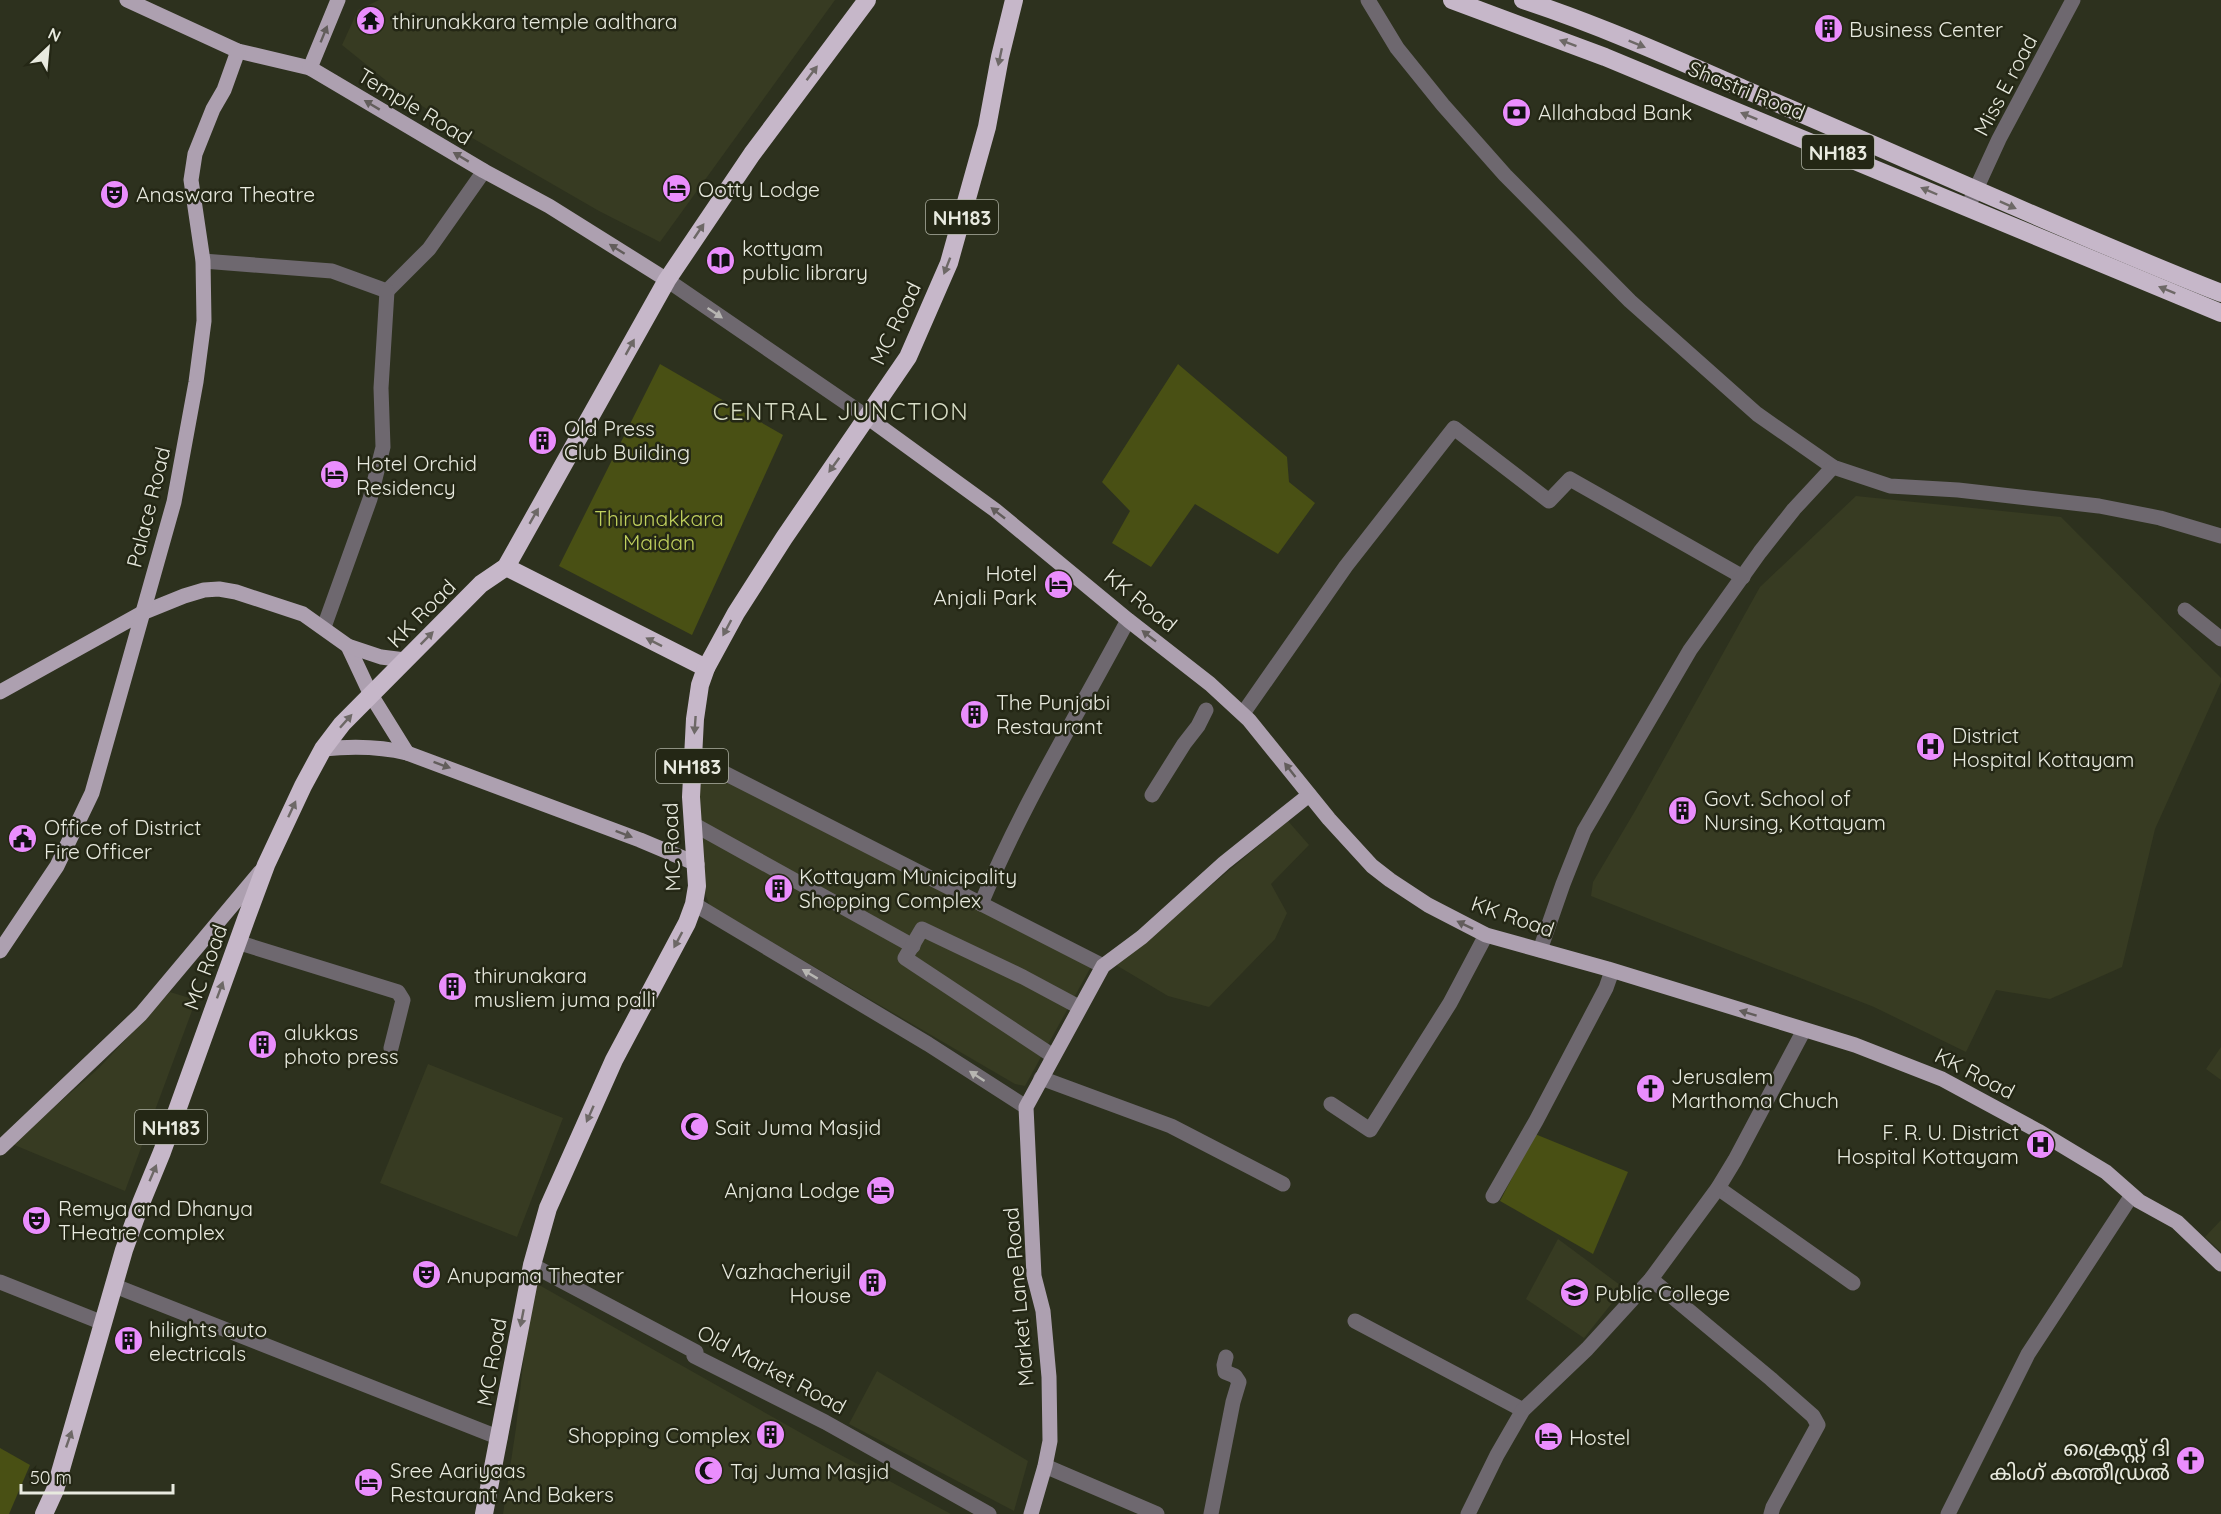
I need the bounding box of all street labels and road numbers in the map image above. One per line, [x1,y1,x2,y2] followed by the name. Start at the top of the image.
[1968,30,2042,140] street label: Miss E road
[1685,55,1809,125] street label: Shastri Road
[353,62,477,150] street label: Temple Road
[1802,135,1874,169] road number: NH183
[926,200,998,234] road number: NH183
[864,277,926,369] street label: MC Road
[120,444,176,570] street label: Palace Road
[1099,563,1183,637] street label: KK Road
[381,573,461,653] street label: KK Road
[656,749,728,783] road number: NH183
[656,802,686,892] street label: MC Road
[1468,890,1558,942] street label: KK Road
[178,921,232,1013] street label: MC Road
[1931,1042,2019,1104] street label: KK Road
[135,1110,207,1144] road number: NH183
[997,1207,1039,1387] street label: Market Lane Road
[470,1316,512,1408] street label: MC Road
[693,1319,851,1419] street label: Old Market Road

